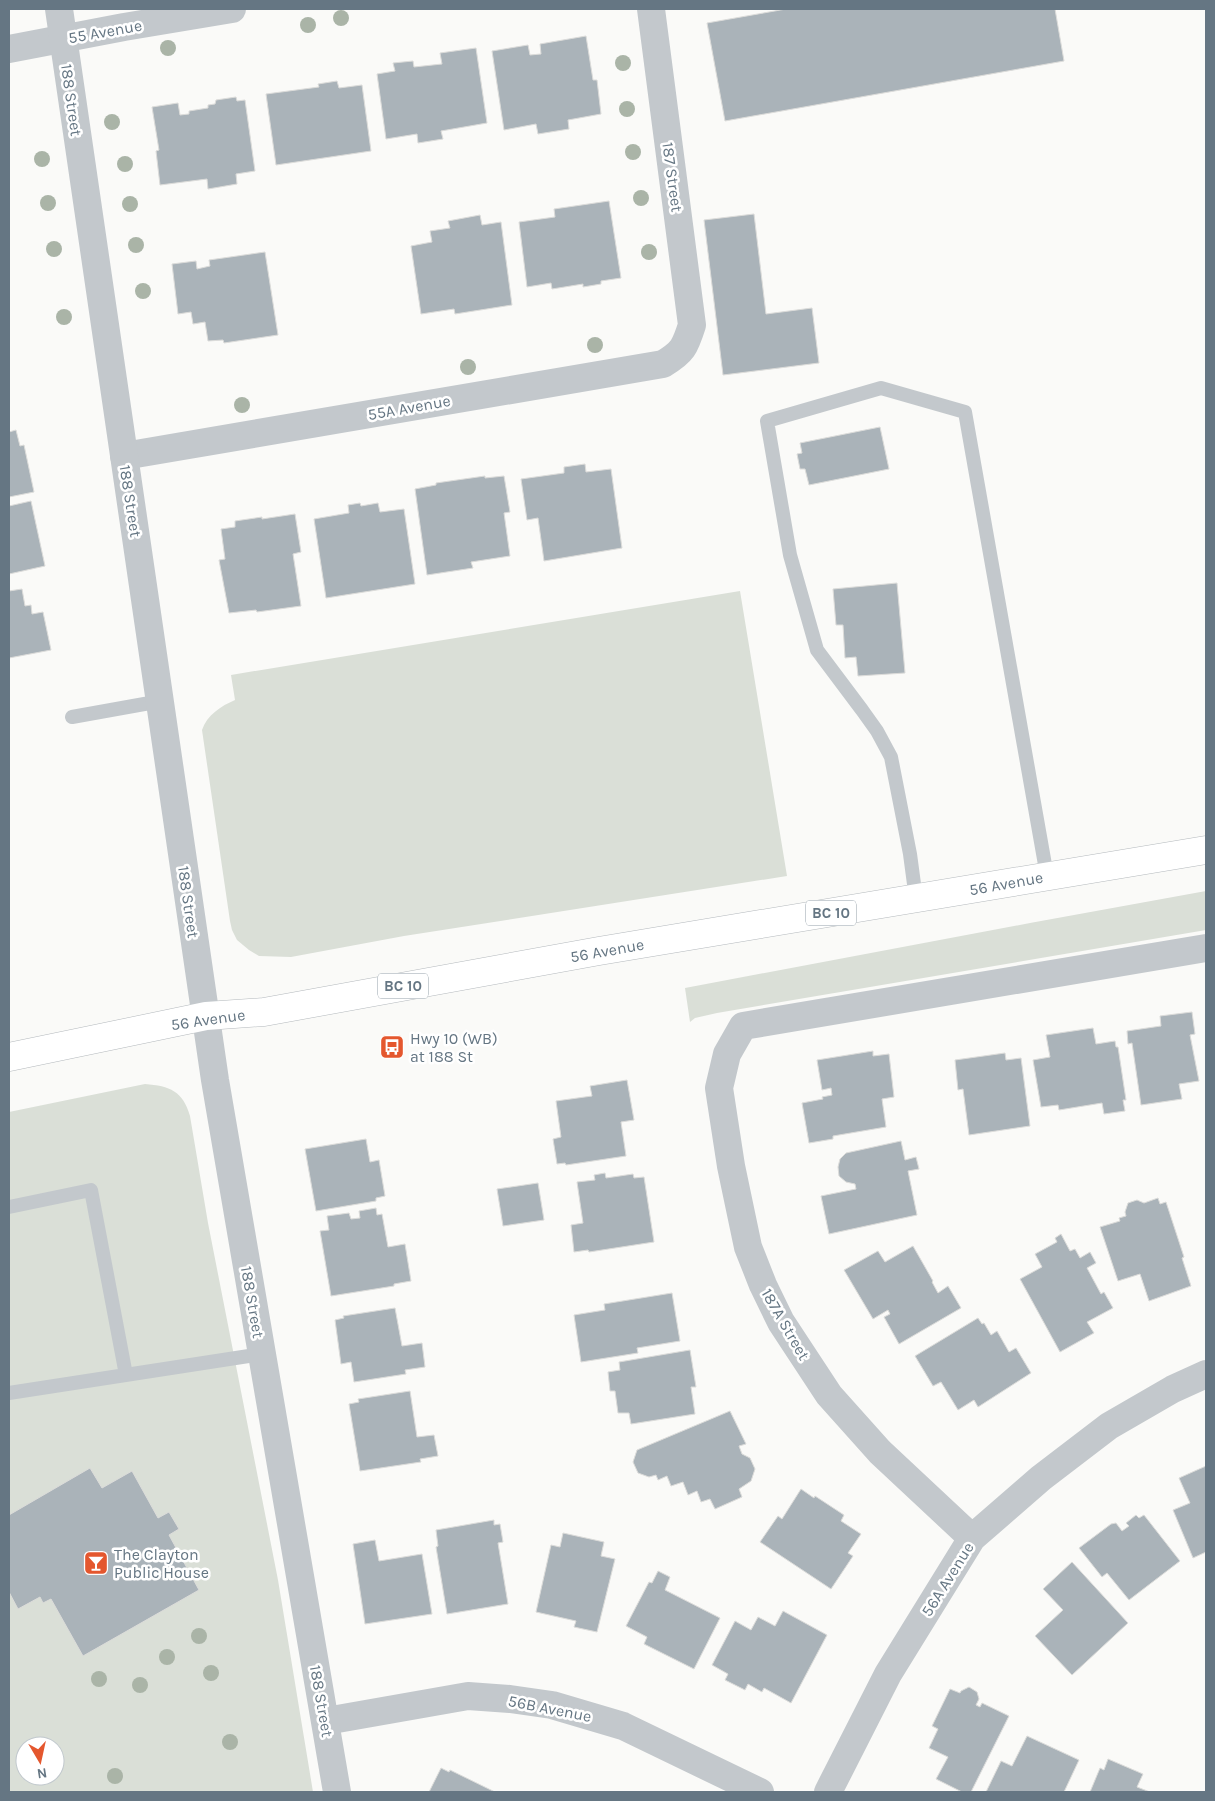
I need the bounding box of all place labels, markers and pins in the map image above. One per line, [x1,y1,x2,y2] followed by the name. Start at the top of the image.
[410,1029,498,1066] place label: Hwy 10 (WB) at 188 St
[379,1034,405,1060] bus stop icon: Hwy 10 (WB) at 188 St
[114,1545,209,1582] place label: The Clayton Public House
[83,1550,109,1576] bar icon: The Clayton Public House

